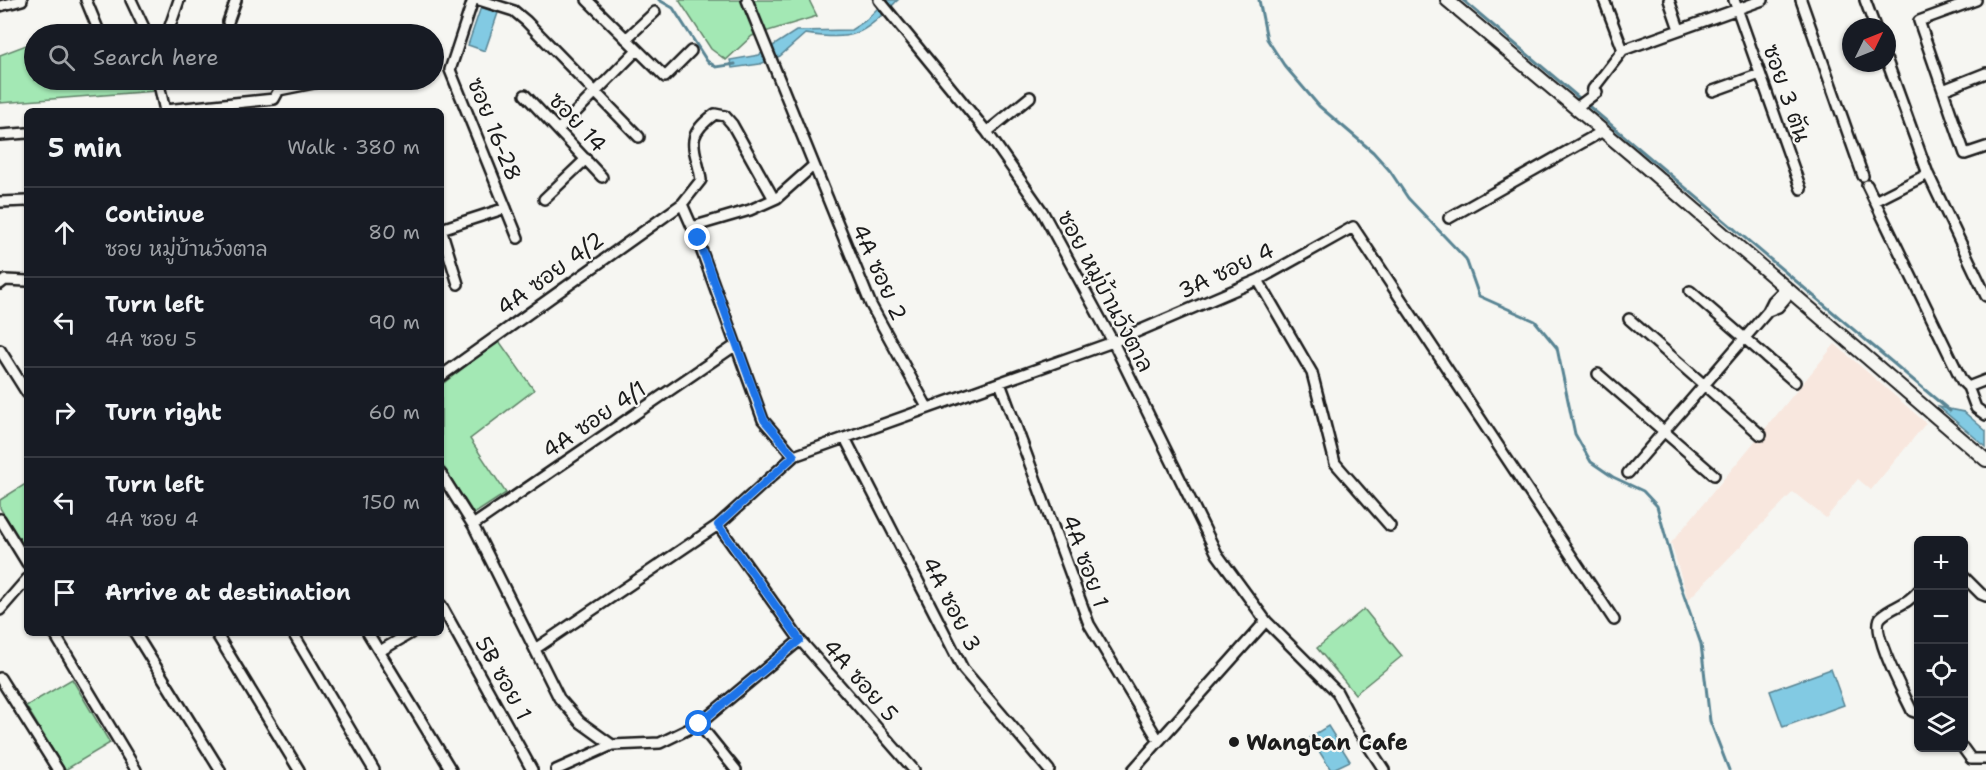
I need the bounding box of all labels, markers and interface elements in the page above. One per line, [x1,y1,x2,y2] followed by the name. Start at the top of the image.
[1842,18,1896,72] north arrow
[24,24,444,90] search box
[1756,40,1817,146] street label: ซอย 3 ตัน
[45,41,78,74] icon: search
[93,43,219,72] text: Search here
[461,73,528,185] street label: ซอย 16-28
[542,86,613,159] street label: ซอย 14
[48,130,122,165] text: 5 min
[287,134,420,160] text: Walk · 380 m
[105,200,205,229] text: Continue
[1049,205,1160,378] street label: ซอย หมู่บ้านวังตาล
[48,216,81,249] icon: ahead
[368,219,420,245] text: 80 m
[845,219,914,325] street label: 4A ซอย 2
[684,224,710,250] route end
[491,225,609,322] street label: 4A ซอย 4/2
[105,236,268,262] text: ซอย หมู่บ้านวังตาล
[1174,236,1279,305] street label: 3A ซอย 4
[105,290,204,319] text: Turn left
[48,306,81,339] icon: left
[368,309,420,335] text: 90 m
[105,326,197,352] text: 4A ซอย 5
[537,374,652,465] street label: 4A ซอย 4/1
[48,396,81,429] icon: right
[105,398,222,427] text: Turn right
[368,399,420,425] text: 60 m
[105,470,204,499] text: Turn left
[48,486,81,519] icon: left
[362,489,420,515] text: 150 m
[105,506,198,532] text: 4A ซอย 4
[1055,511,1116,611] street label: 4A ซอย 1
[1914,536,1968,752] map controls
[1914,536,1968,590] button: +
[915,552,988,657] street label: 4A ซอย 3
[48,576,81,609] icon: arrive
[105,578,351,607] text: Arrive at destination
[1914,590,1968,644] button: −
[469,631,538,725] street label: 5B ซอย 1
[817,633,905,728] street label: 4A ซอย 5
[1914,644,1968,698] button: locate
[1914,698,1968,752] button: layers
[685,710,711,736] route start
[1246,728,1408,757] place label: Wangtan Cafe
[1227,735,1241,749] marker: Wangtan Cafe

